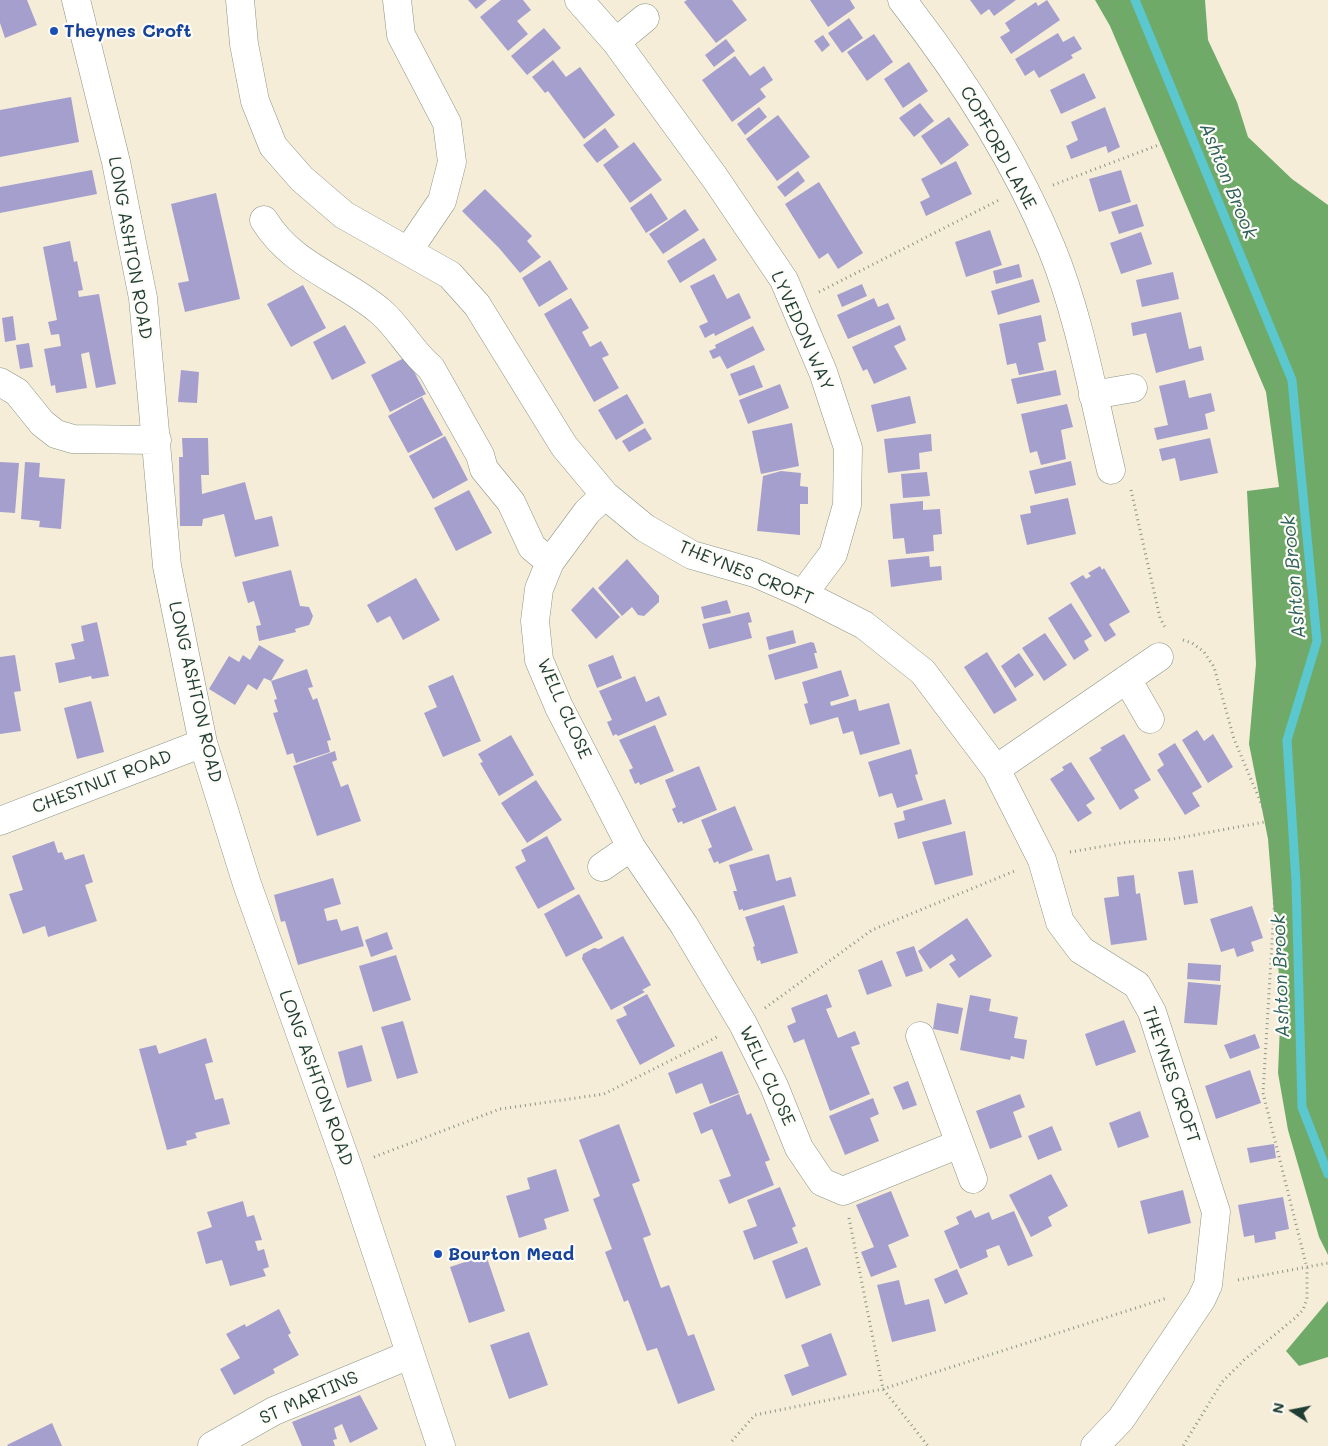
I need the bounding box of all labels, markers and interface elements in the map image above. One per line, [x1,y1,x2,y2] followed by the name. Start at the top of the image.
[64,20,192,42] place label: Theynes Croft
[48,25,60,37] marker: Theynes Croft
[955,83,1041,213] street label: COPFORD LANE
[1194,120,1262,242] water label: Ashton Brook
[103,155,157,341] street label: LONG ASHTON ROAD
[766,268,838,394] street label: LYVEDON WAY
[1277,515,1311,639] water label: Ashton Brook
[676,536,816,610] street label: THEYNES CROFT
[164,599,226,785] street label: LONG ASHTON ROAD
[532,655,596,763] street label: WELL CLOSE
[29,745,175,819] street label: CHESTNUT ROAD
[1267,914,1295,1038] water label: Ashton Brook
[274,987,358,1169] street label: LONG ASHTON ROAD
[1137,1004,1205,1146] street label: THEYNES CROFT
[734,1023,800,1129] street label: WELL CLOSE
[448,1243,574,1265] place label: Bourton Mead
[432,1248,444,1260] marker: Bourton Mead
[256,1367,362,1429] street label: ST MARTINS
[1268,1386,1318,1436] north arrow
[1267,1401,1288,1415] text: N

